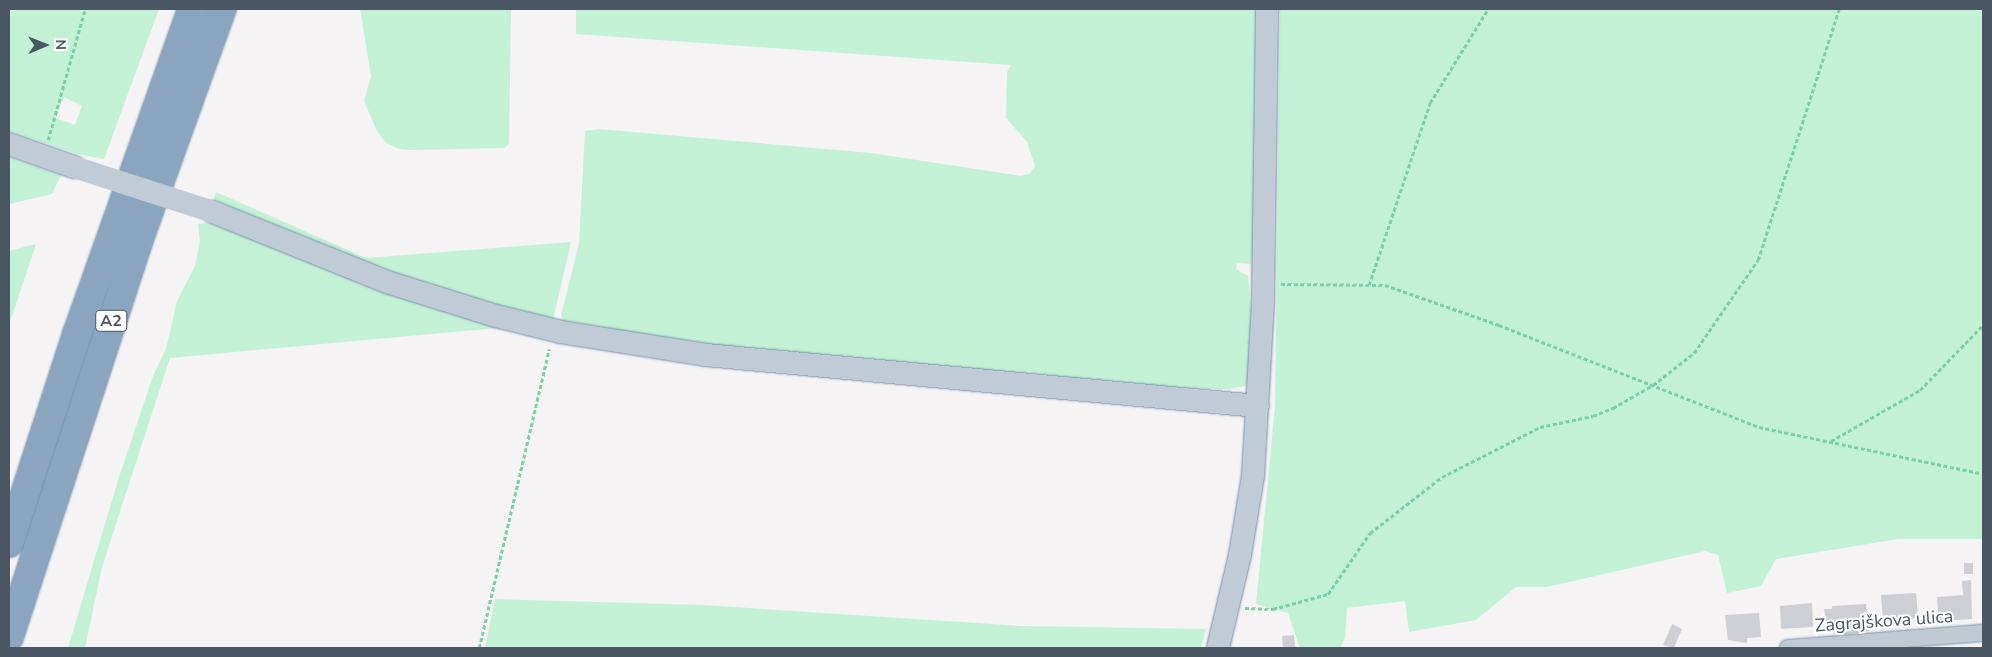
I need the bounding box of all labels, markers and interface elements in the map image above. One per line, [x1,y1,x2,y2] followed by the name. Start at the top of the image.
[20,20,70,70] north arrow
[51,39,70,50] text: N
[95,308,127,334] road number: A2
[1814,605,1954,637] street label: Zagrajškova ulica

